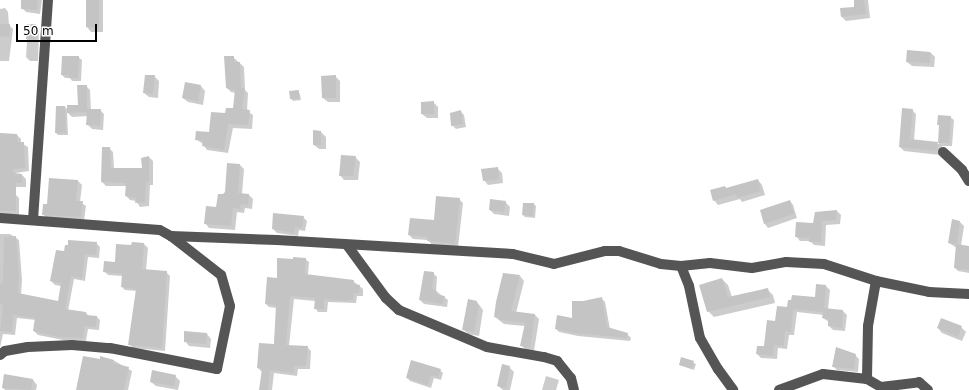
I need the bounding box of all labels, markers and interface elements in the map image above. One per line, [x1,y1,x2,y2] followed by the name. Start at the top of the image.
[18,16,99,42] scale bar
[23,24,54,38] text: 50 m

